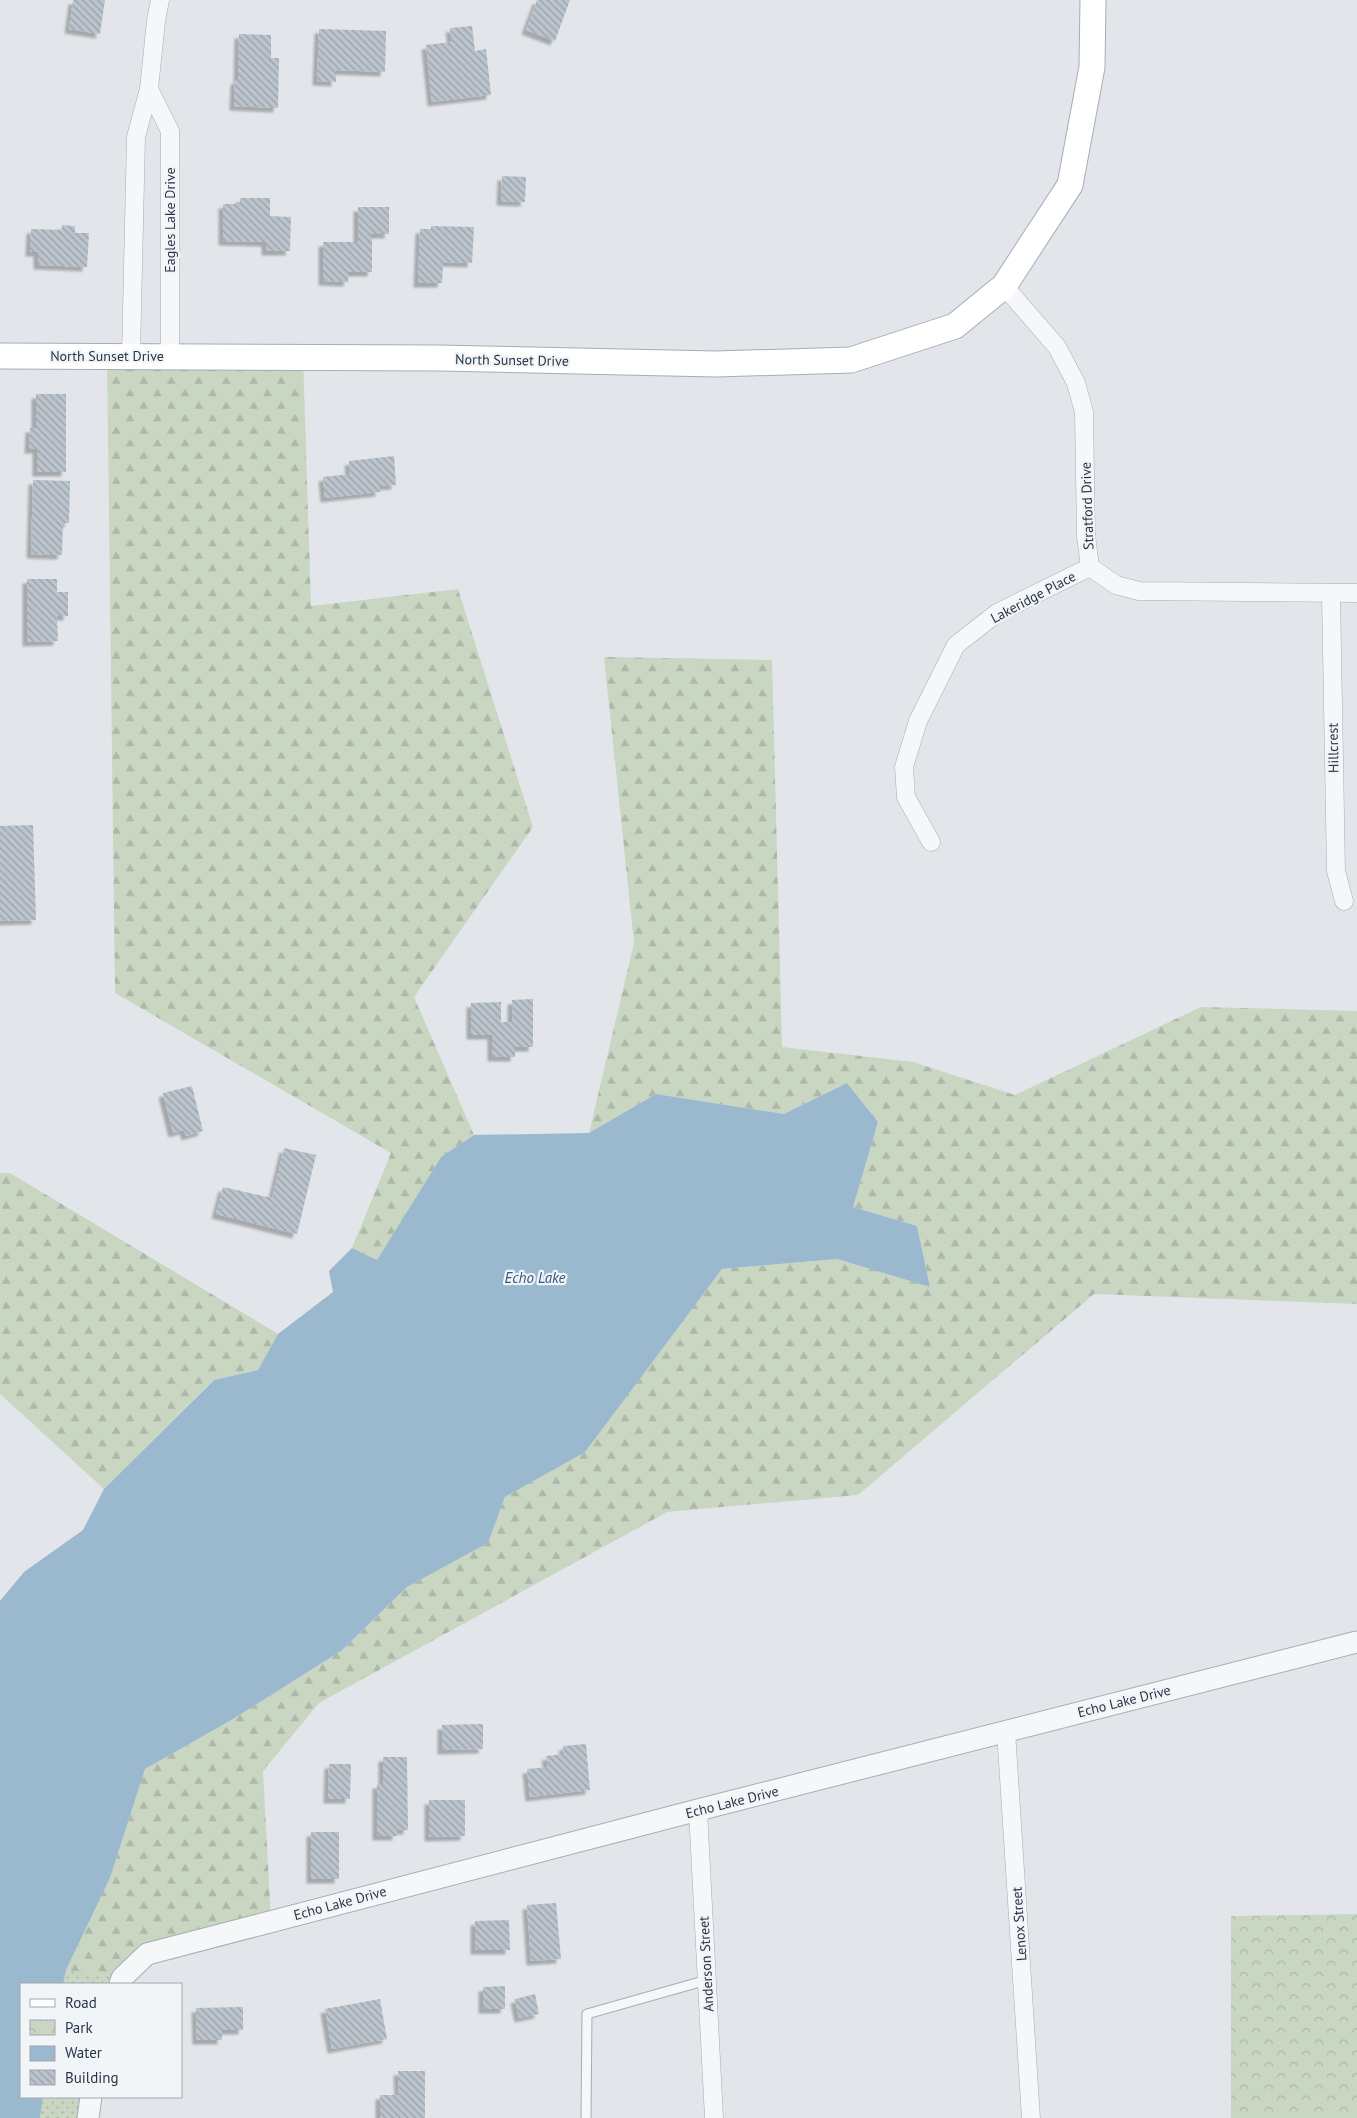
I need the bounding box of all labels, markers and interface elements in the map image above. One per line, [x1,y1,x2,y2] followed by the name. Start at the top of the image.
[161,167,179,273] street label: Eagles Lake Drive
[50,347,164,365] street label: North Sunset Drive
[455,350,569,370] street label: North Sunset Drive
[1076,462,1098,550] street label: Stratford Drive
[987,567,1079,627] street label: Lakeridge Place
[1324,723,1342,773] street label: Hillcrest
[505,1268,565,1287] water label: Echo Lake
[1076,1681,1172,1721] street label: Echo Lake Drive
[684,1782,780,1822] street label: Echo Lake Drive
[292,1882,388,1924] street label: Echo Lake Drive
[1007,1886,1031,1962] street label: Lenox Street
[694,1915,717,2012] street label: Anderson Street
[20,1983,182,2098] legend
[65,1993,97,2012] text: Road
[65,2018,93,2037] text: Park
[65,2043,102,2062] text: Water
[65,2068,119,2087] text: Building

